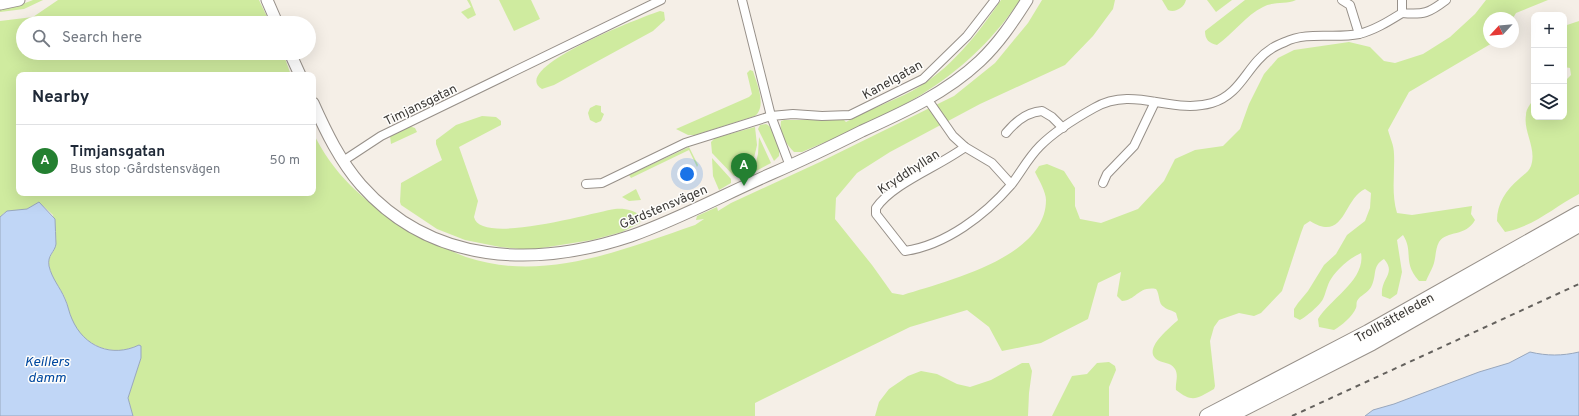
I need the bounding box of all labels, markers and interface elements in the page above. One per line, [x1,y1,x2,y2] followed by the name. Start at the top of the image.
[1483,12,1519,48] north arrow
[1531,12,1567,120] map controls
[1531,12,1567,48] button: +
[16,16,316,60] search box
[30,27,52,49] icon: search
[62,29,142,48] text: Search here
[1531,48,1567,84] button: −
[860,58,926,104] street label: Kanelgatan
[382,81,460,130] street label: Timjansgatan
[1531,84,1567,120] button: layers
[32,87,89,109] text: Nearby
[70,143,165,162] text: Timjansgatan
[875,147,943,199] street label: Kryddhyllan
[40,153,50,169] text: A
[270,153,300,169] text: 50 m
[731,153,757,186] pin: A
[70,162,220,178] text: Bus stop · Gårdstensvägen
[677,164,697,184] your location
[617,182,710,234] street label: Gårdstensvägen
[1352,290,1437,347] street label: Trollhätteleden
[24,354,70,387] water label: Keillers damm

